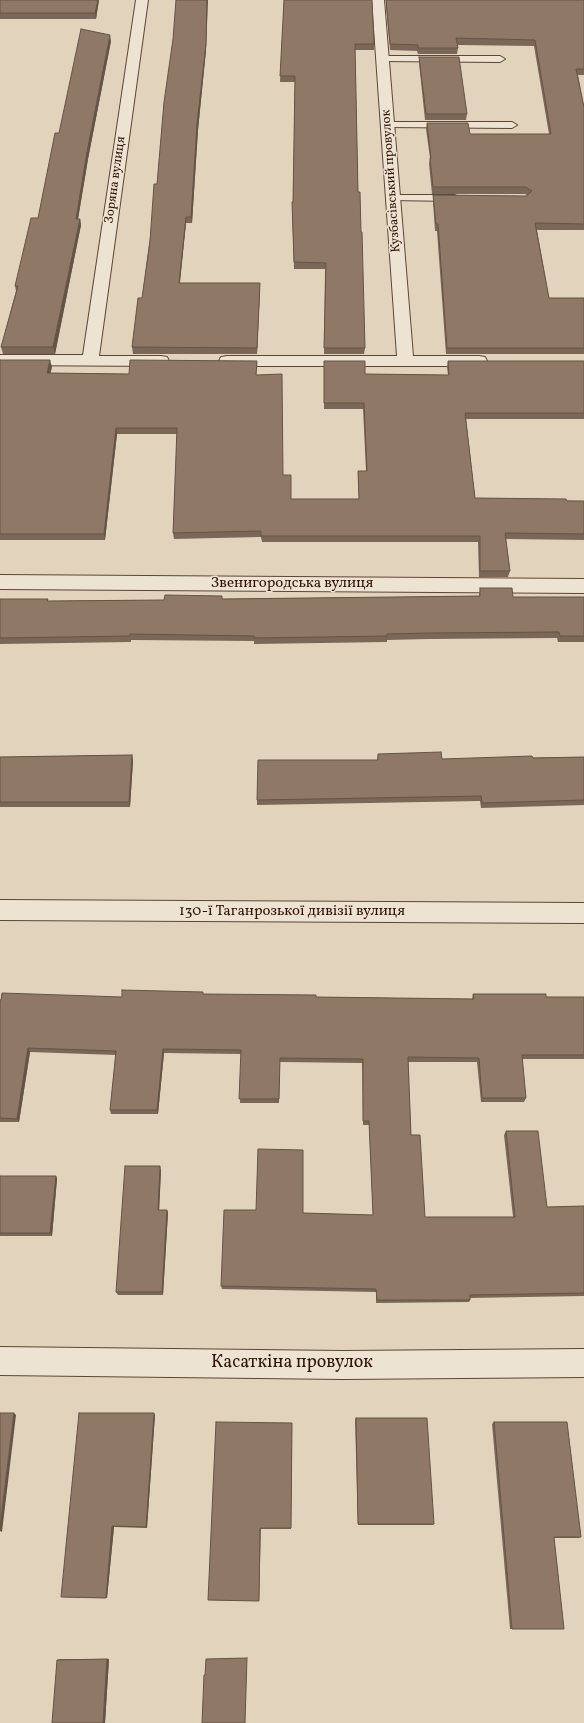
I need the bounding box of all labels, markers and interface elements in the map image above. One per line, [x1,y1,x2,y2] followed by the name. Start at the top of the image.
[379,109,405,253] street label: Кузбасівський провулок
[102,135,130,225] street label: Зоряна вулиця
[211,575,373,593] street label: Звенигородська вулиця
[179,903,405,921] street label: 130-ї Таганрозької дивізії вулиця
[211,1353,373,1375] street label: Касаткіна провулок

